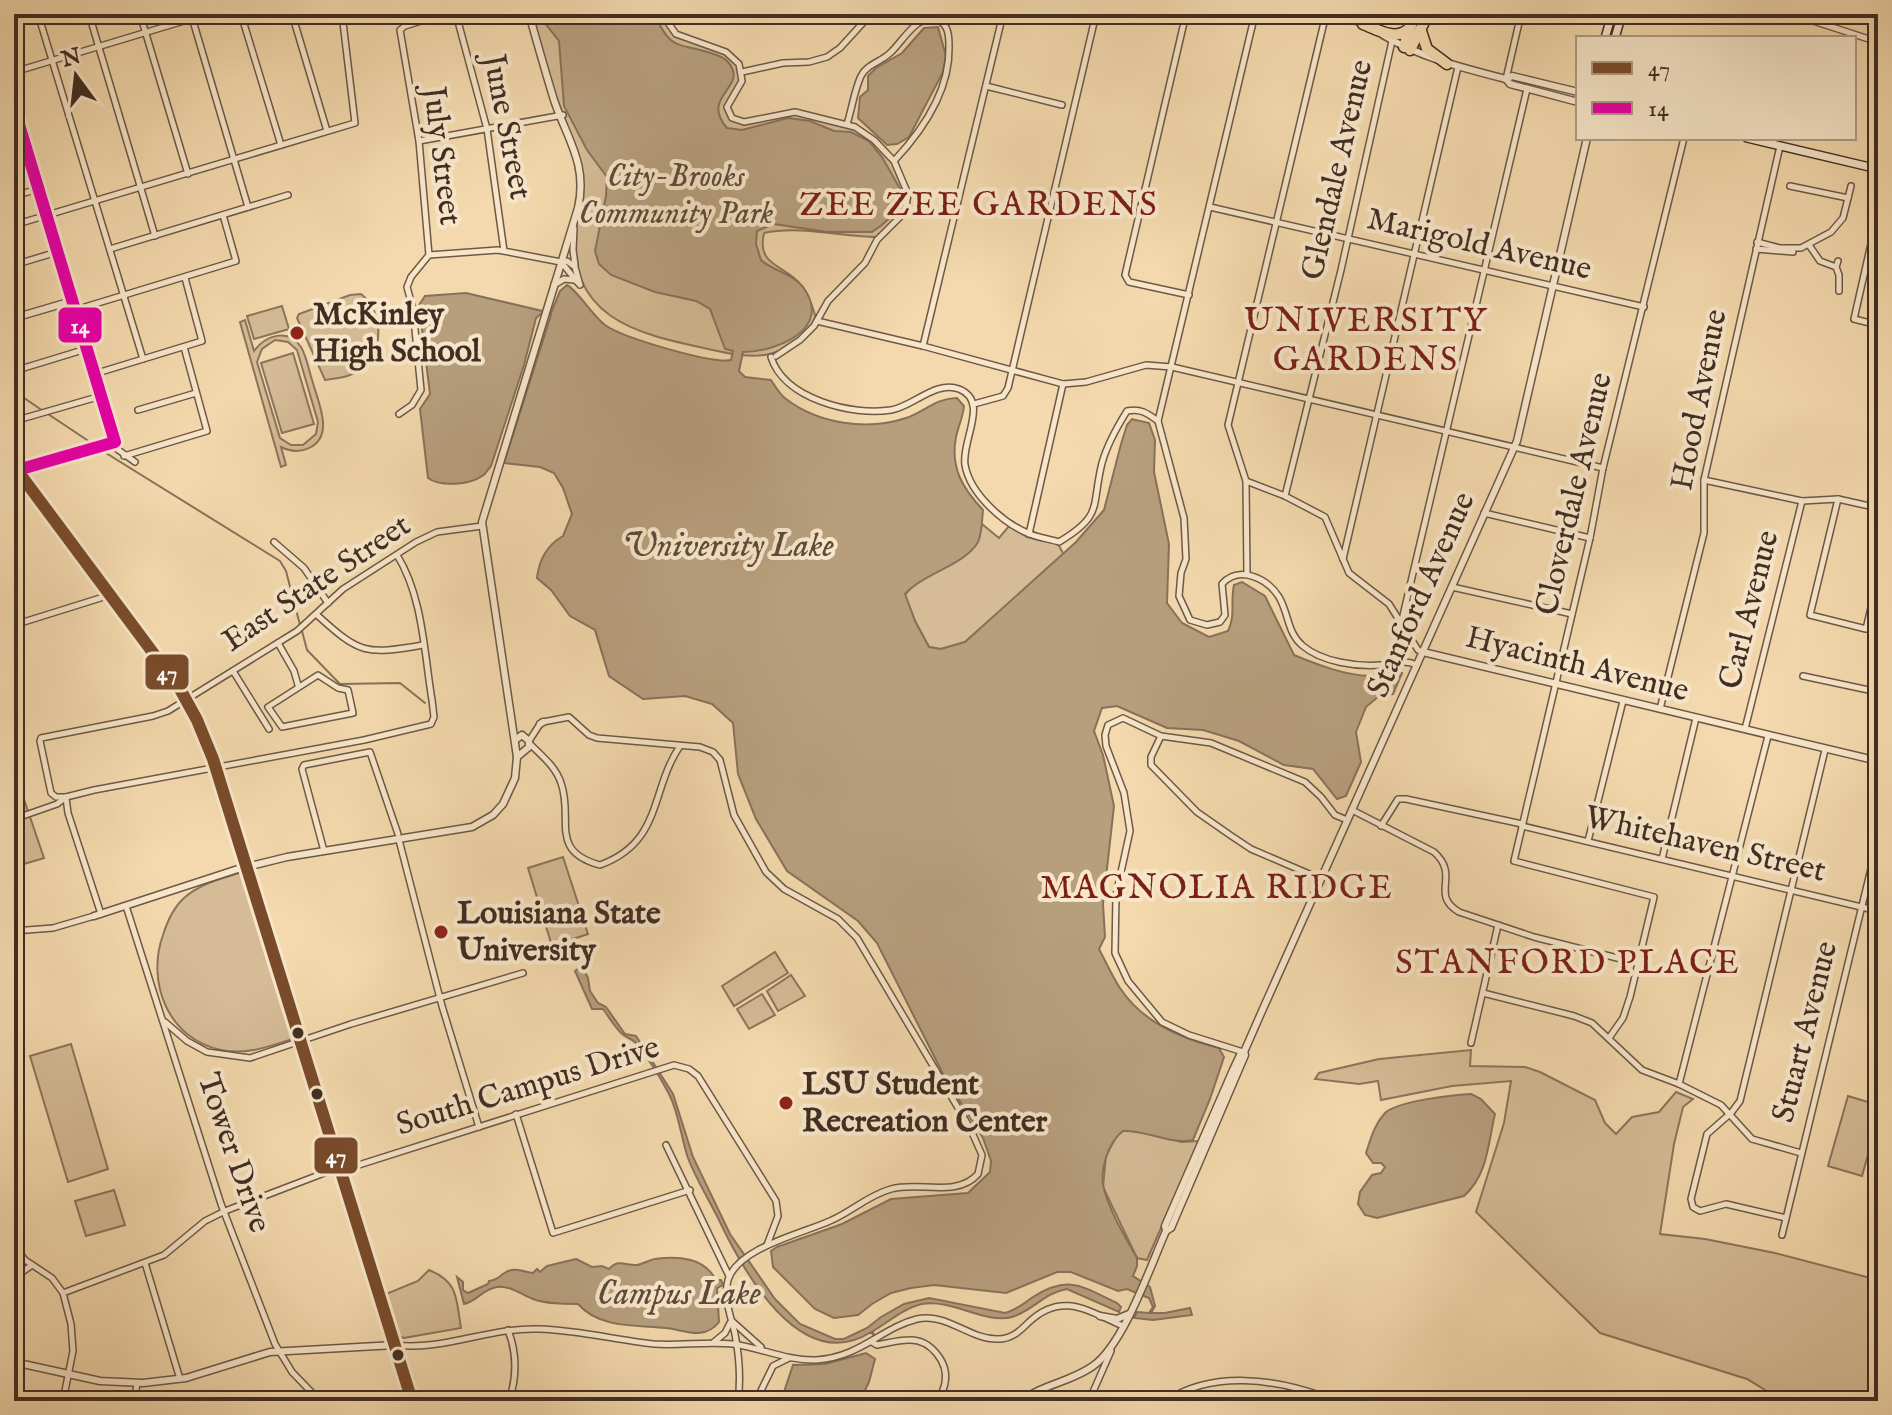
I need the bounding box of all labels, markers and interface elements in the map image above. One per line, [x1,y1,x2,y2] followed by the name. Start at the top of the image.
[36,36,116,116] north arrow
[1576,36,1856,140] legend
[58,43,84,75] text: N
[471,48,540,203] street label: June Street
[1648,54,1670,85] text: 47
[1293,56,1383,284] street label: Glendale Avenue
[412,81,470,228] street label: July Street
[1648,94,1669,125] text: 14
[579,157,774,235] park label: City-Brooks Community Park
[799,184,1159,227] district label: ZEE ZEE GARDENS
[1363,199,1595,291] street label: Marigold Avenue
[313,295,482,373] place label: McKinley High School
[1244,300,1488,382] district label: UNIVERSITY GARDENS
[57,306,103,344] line badge: 14
[1662,306,1738,494] street label: Hood Avenue
[71,313,91,341] text: 14
[288,324,306,342] marker: McKinley High School
[1527,369,1623,619] street label: Cloverdale Avenue
[1358,486,1486,704] street label: Stanford Avenue
[215,506,419,662] street label: East State Street
[622,525,835,568] water label: University Lake
[1711,526,1789,694] street label: Carl Avenue
[1461,618,1693,712] street label: Hyacinth Avenue
[144,653,190,691] line badge: 47
[157,660,177,688] text: 47
[1581,797,1829,893] street label: Whitehaven Street
[1040,867,1394,910] district label: MAGNOLIA RIDGE
[457,894,661,972] place label: Louisiana State University
[432,923,450,941] marker: Louisiana State University
[1764,937,1848,1127] street label: Stuart Avenue
[1395,942,1741,985] district label: STANFORD PLACE
[290,1025,306,1041] unlabelled marker
[391,1027,665,1147] street label: South Campus Drive
[802,1065,1048,1143] place label: LSU Student Recreation Center
[187,1068,279,1238] street label: Tower Drive
[309,1086,325,1102] unlabelled marker
[777,1094,795,1112] marker: LSU Student Recreation Center
[313,1136,359,1175] line badge: 47
[326,1143,346,1171] text: 47
[597,1273,762,1316] water label: Campus Lake
[390,1347,406,1363] unlabelled marker

